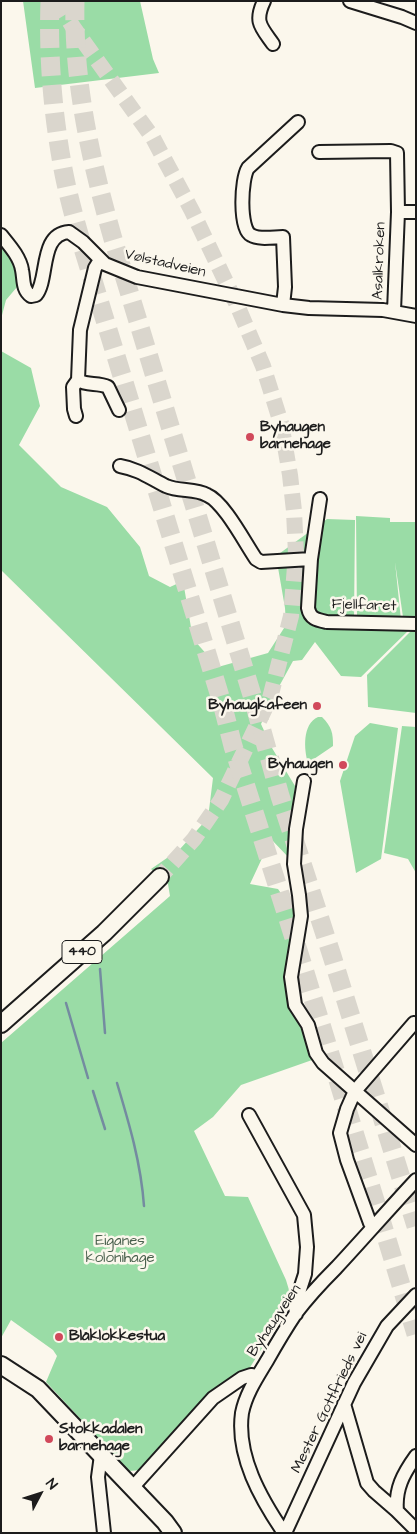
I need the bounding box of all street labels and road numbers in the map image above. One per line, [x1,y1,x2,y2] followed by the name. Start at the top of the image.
[370,222,390,300] street label: Asalkroken
[123,246,207,282] street label: Vølstadveien
[331,596,397,616] street label: Fjellfaret
[62,940,102,964] road number: 440
[244,1282,306,1360] street label: Byhaugveien
[288,1330,372,1476] street label: Mester Gottfrieds vei

